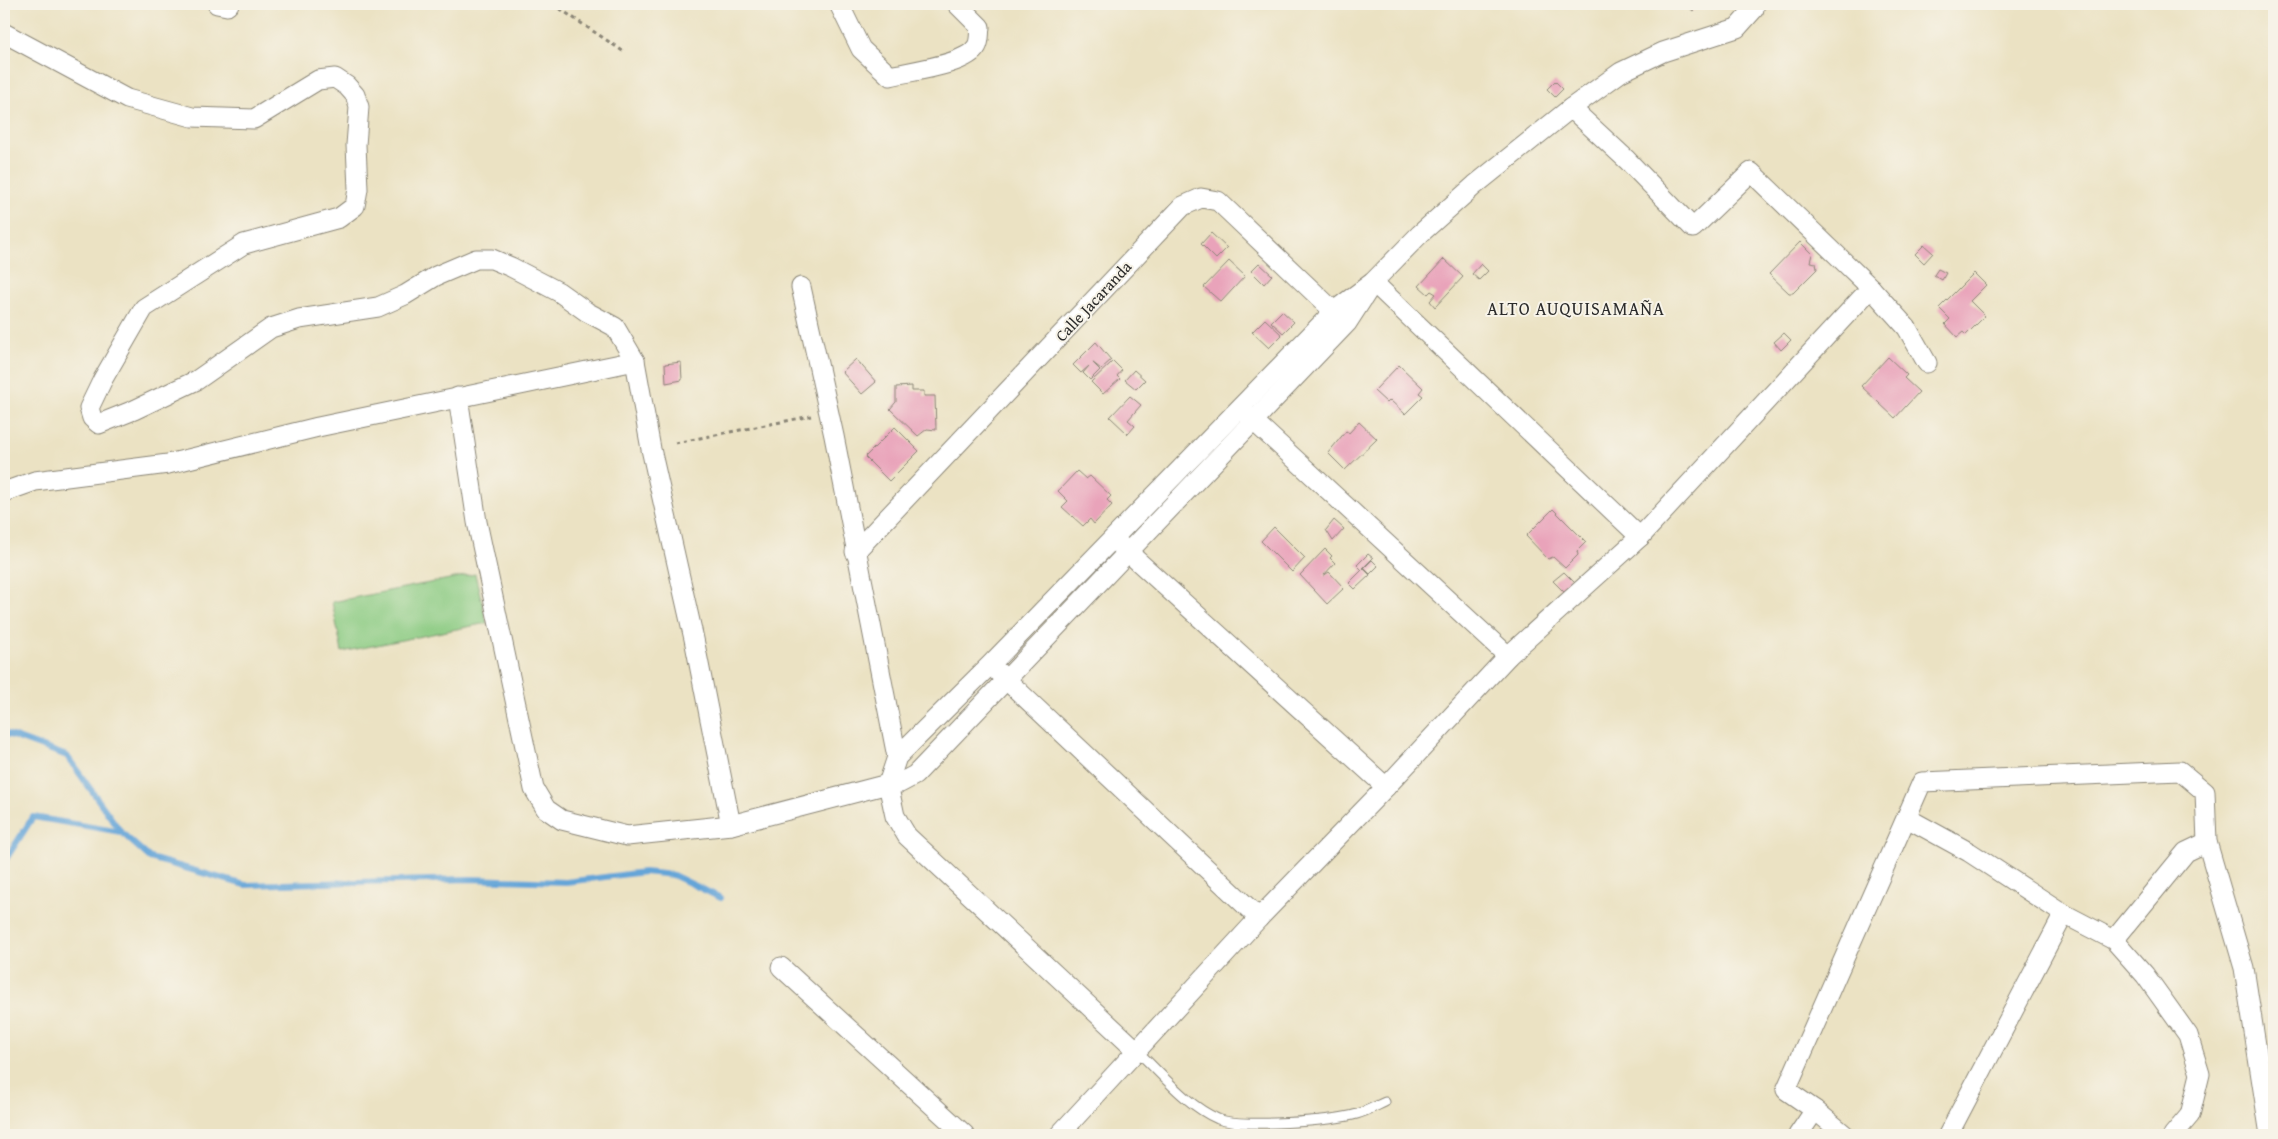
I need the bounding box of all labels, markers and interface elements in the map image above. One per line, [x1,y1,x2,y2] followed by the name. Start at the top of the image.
[1049,255,1137,347] street label: Calle Jacaranda
[1487,295,1665,322] district label: ALTO AUQUISAMAÑA

